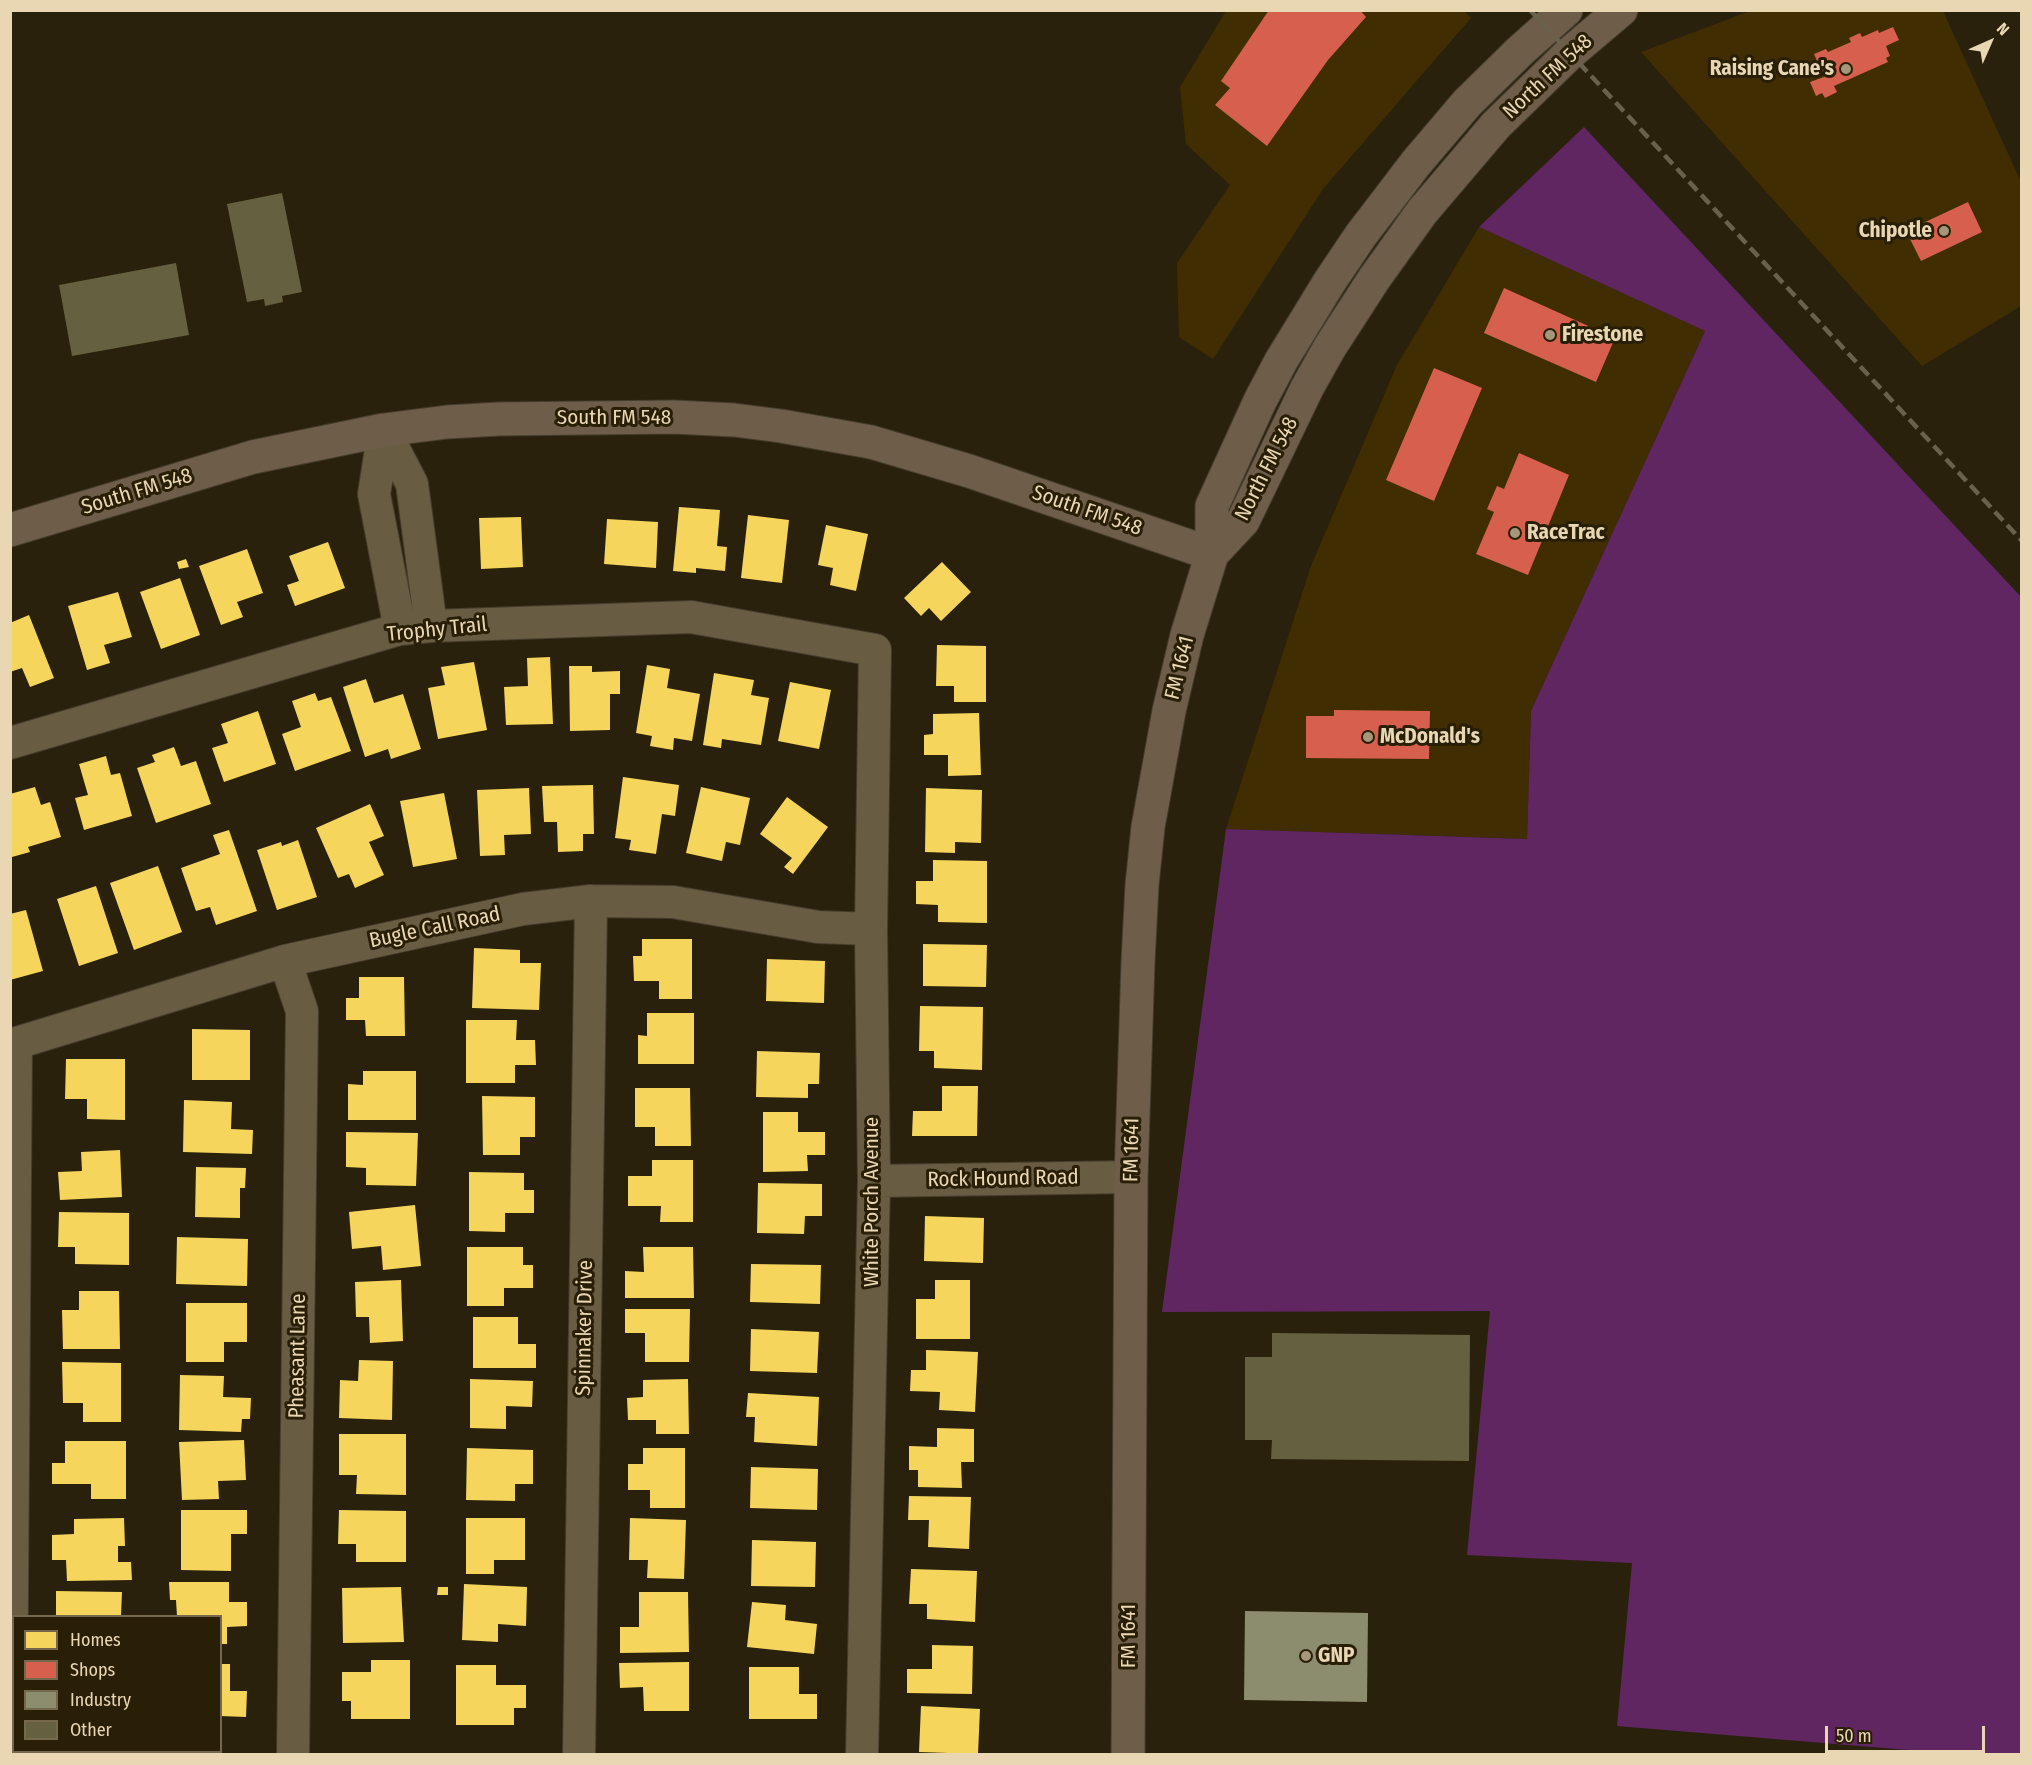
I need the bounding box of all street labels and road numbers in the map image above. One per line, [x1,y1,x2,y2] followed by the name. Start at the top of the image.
[1498,29,1598,125] street label: North FM 548
[557,405,671,431] street label: South FM 548
[1230,413,1304,525] street label: North FM 548
[79,463,195,521] street label: South FM 548
[1029,480,1145,542] street label: South FM 548
[386,612,488,648] street label: Trophy Trail
[1160,634,1200,702] street label: FM 1641
[367,902,503,954] street label: Bugle Call Road
[859,1117,885,1287] street label: White Porch Avenue
[1119,1118,1145,1182] street label: FM 1641
[927,1165,1079,1193] street label: Rock Hound Road
[571,1260,599,1396] street label: Spinnaker Drive
[284,1293,312,1419] street label: Pheasant Lane
[1116,1604,1142,1668] street label: FM 1641

